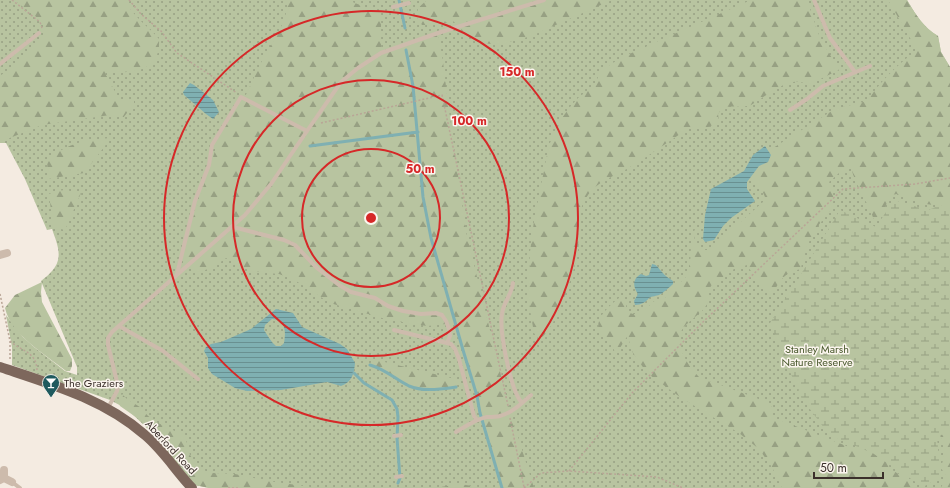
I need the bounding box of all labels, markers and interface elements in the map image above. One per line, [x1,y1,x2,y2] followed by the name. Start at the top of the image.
[499,63,535,81] text: 150 m
[451,112,487,130] text: 100 m
[405,160,435,178] text: 50 m
[364,211,378,225] centre of rings
[781,341,853,370] park label: Stanley Marsh Nature Reserve
[41,373,61,398] bar icon: The Graziers
[64,375,124,391] place label: The Graziers
[142,416,200,478] street label: Aberford Road
[814,454,883,480] scale bar
[820,459,847,477] text: 50 m

